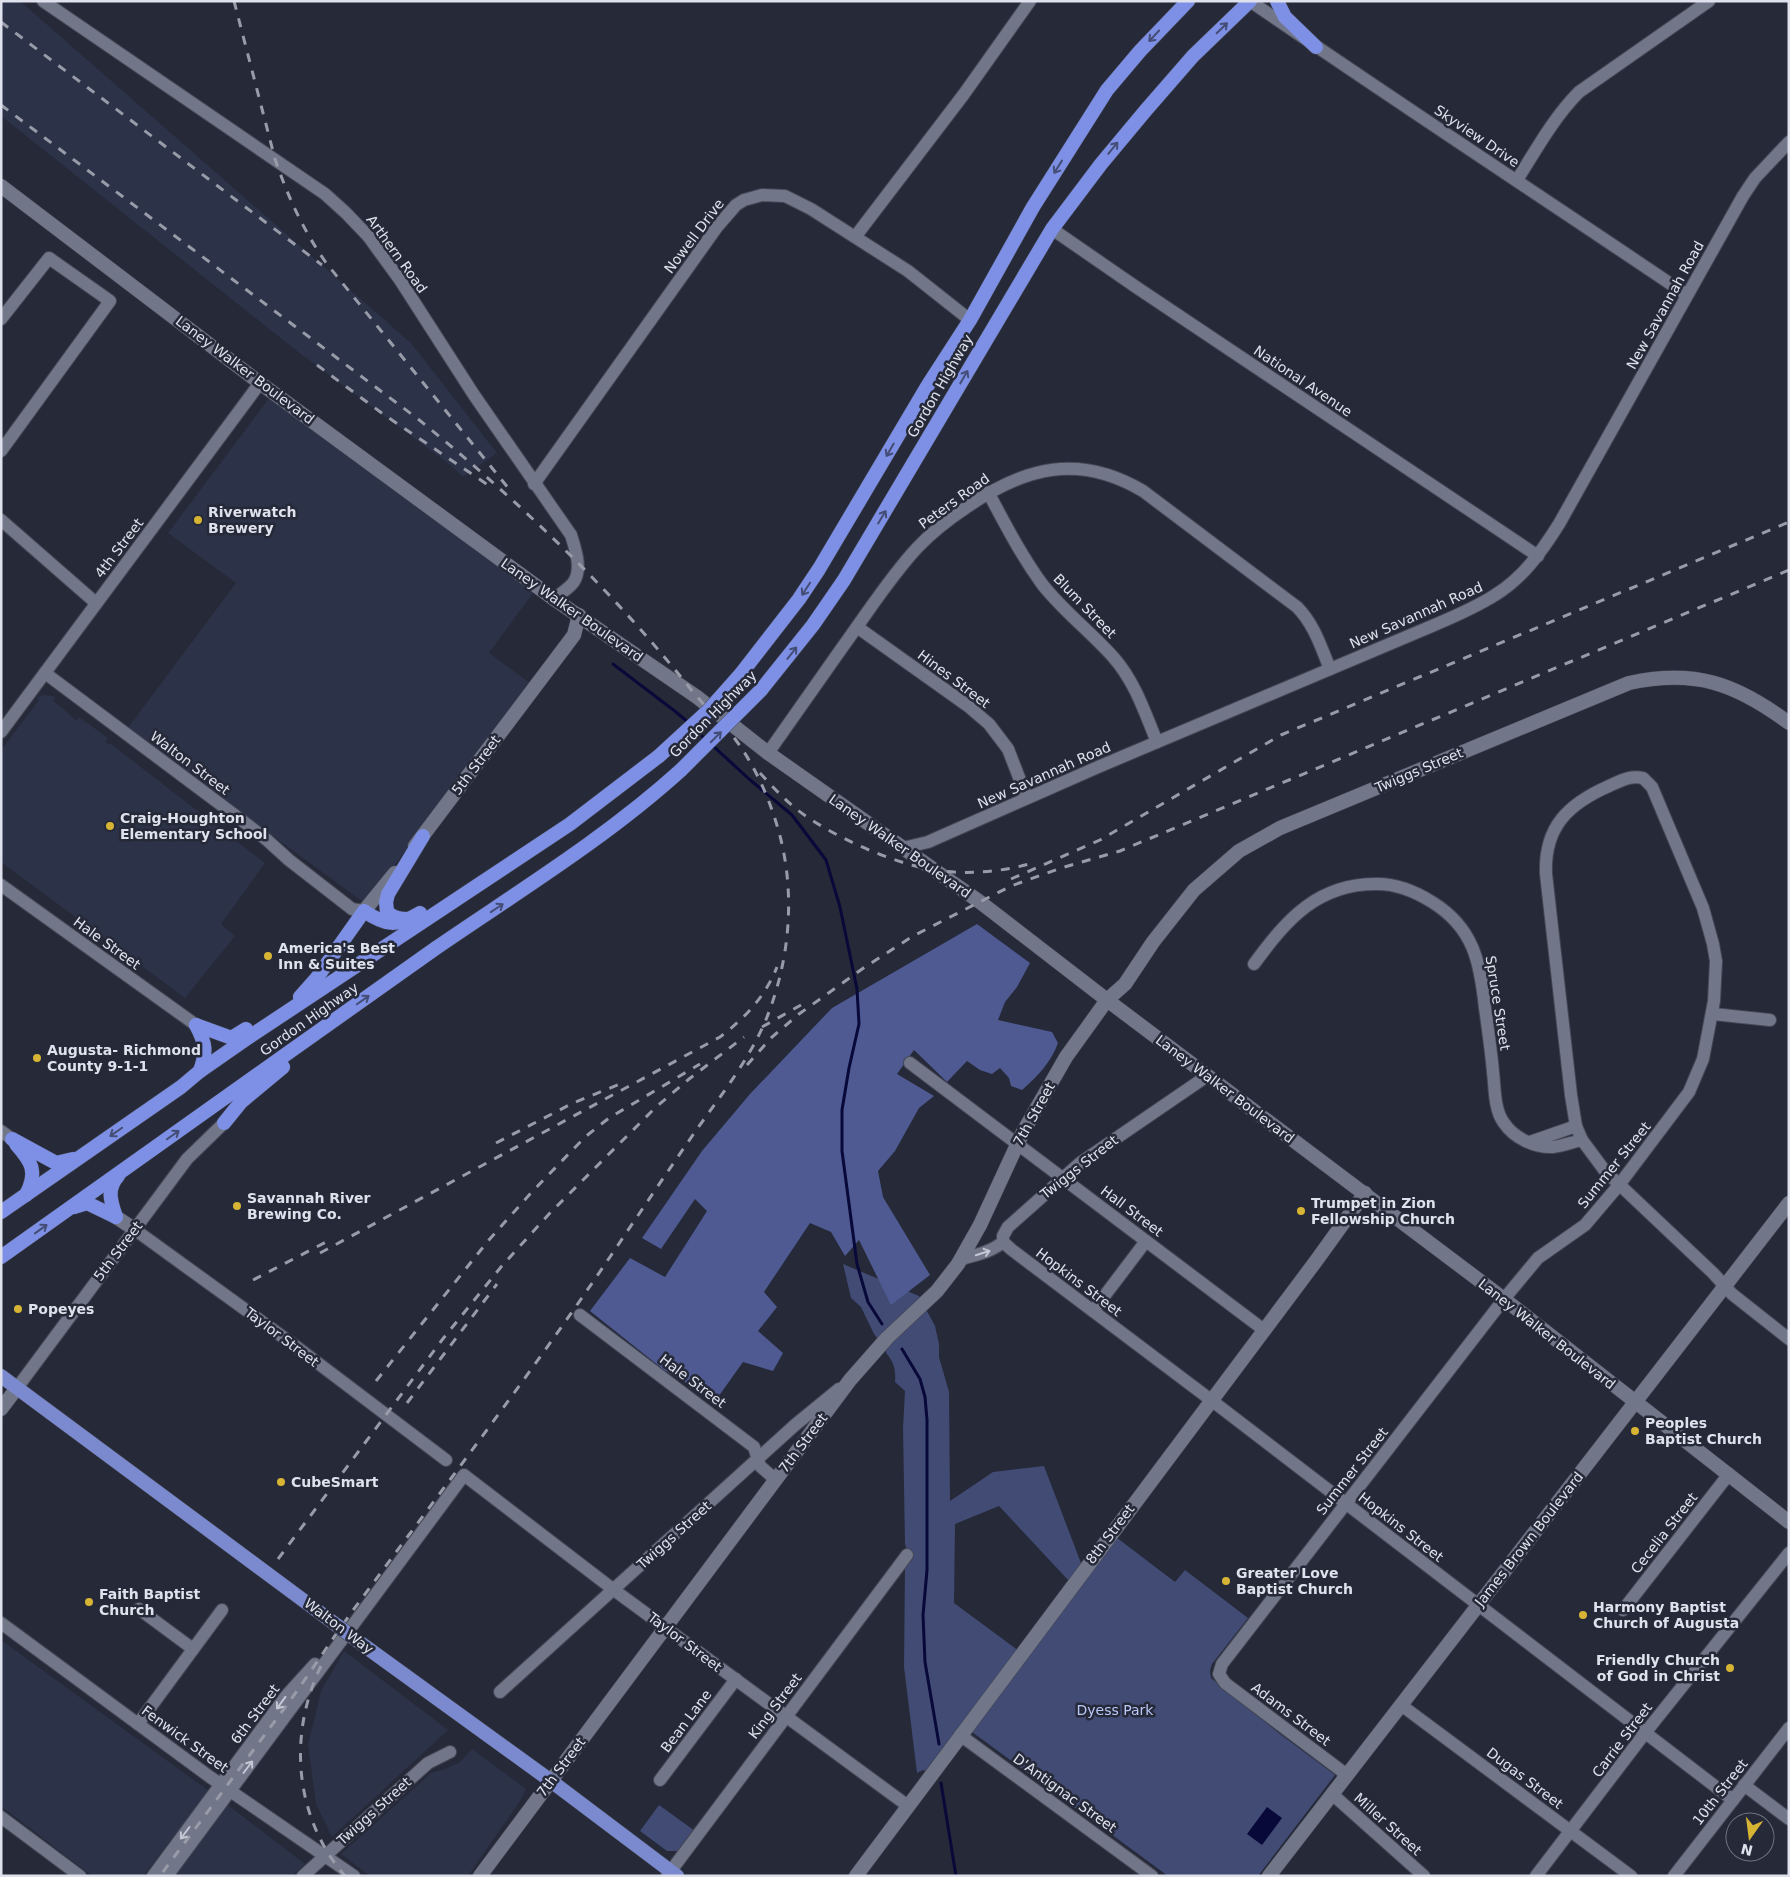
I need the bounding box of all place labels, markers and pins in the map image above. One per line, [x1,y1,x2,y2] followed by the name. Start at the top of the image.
[208,504,296,536] place label: Riverwatch Brewery
[192,514,204,526] marker: Riverwatch Brewery
[120,810,267,842] place label: Craig-Houghton Elementary School
[104,820,116,832] marker: Craig-Houghton Elementary School
[278,940,395,972] place label: America's Best Inn & Suites
[262,950,274,962] marker: America's Best Inn & Suites
[47,1042,201,1074] place label: Augusta- Richmond County 9-1-1
[31,1052,43,1064] marker: Augusta- Richmond County 9-1-1
[247,1190,371,1222] place label: Savannah River Brewing Co.
[1311,1195,1455,1227] place label: Trumpet in Zion Fellowship Church
[231,1200,243,1212] marker: Savannah River Brewing Co.
[1295,1205,1307,1217] marker: Trumpet in Zion Fellowship Church
[28,1301,94,1317] place label: Popeyes
[12,1303,24,1315] marker: Popeyes
[1645,1415,1762,1447] place label: Peoples Baptist Church
[1629,1425,1641,1437] marker: Peoples Baptist Church
[291,1474,379,1490] place label: CubeSmart
[275,1476,287,1488] marker: CubeSmart
[1236,1565,1353,1597] place label: Greater Love Baptist Church
[1220,1575,1232,1587] marker: Greater Love Baptist Church
[99,1586,200,1618] place label: Faith Baptist Church
[83,1596,95,1608] marker: Faith Baptist Church
[1593,1599,1739,1631] place label: Harmony Baptist Church of Augusta
[1577,1609,1589,1621] marker: Harmony Baptist Church of Augusta
[1596,1652,1720,1684] place label: Friendly Church of God in Christ
[1724,1662,1736,1674] marker: Friendly Church of God in Christ

